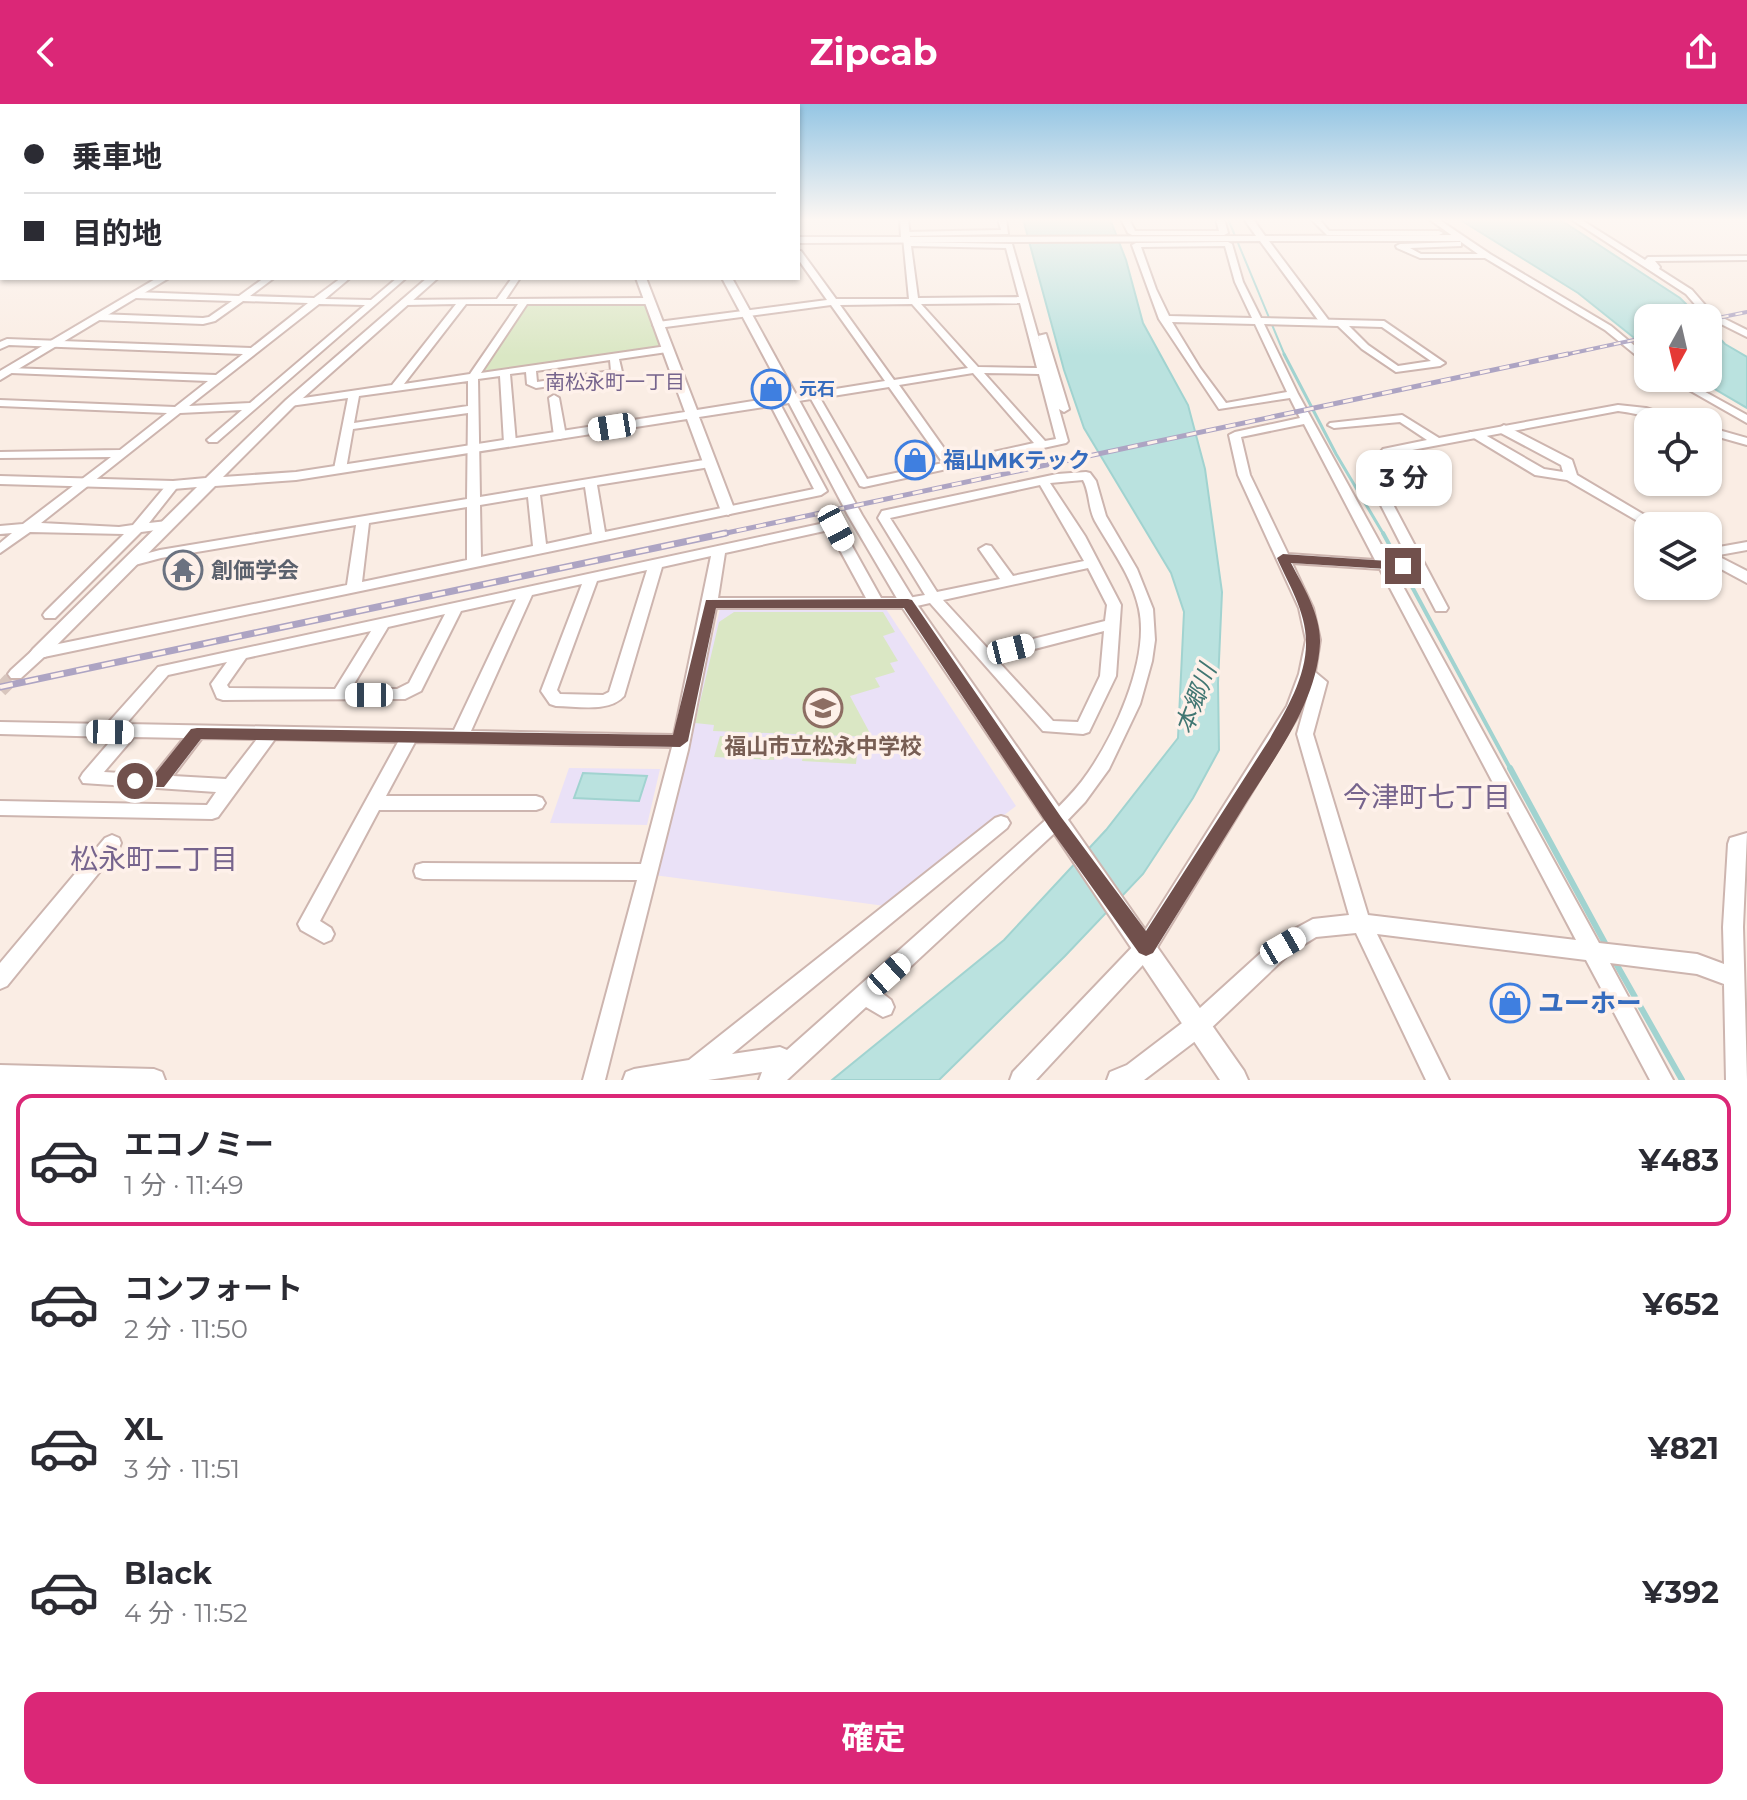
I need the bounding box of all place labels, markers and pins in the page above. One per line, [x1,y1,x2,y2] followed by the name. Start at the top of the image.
[750,368,792,410] shop icon: 元石
[799,378,835,400] place label: 元石
[894,439,936,481] shop icon: 福山MKテック
[943,447,1090,474] place label: 福山MKテック
[162,549,204,591] temple icon: 創価学会
[211,557,299,584] place label: 創価学会
[802,687,844,729] school or university icon: 福山市立松永中学校
[724,733,922,760] place label: 福山市立松永中学校
[1489,982,1531,1024] shop icon: ユーホー
[1538,987,1642,1019] place label: ユーホー

